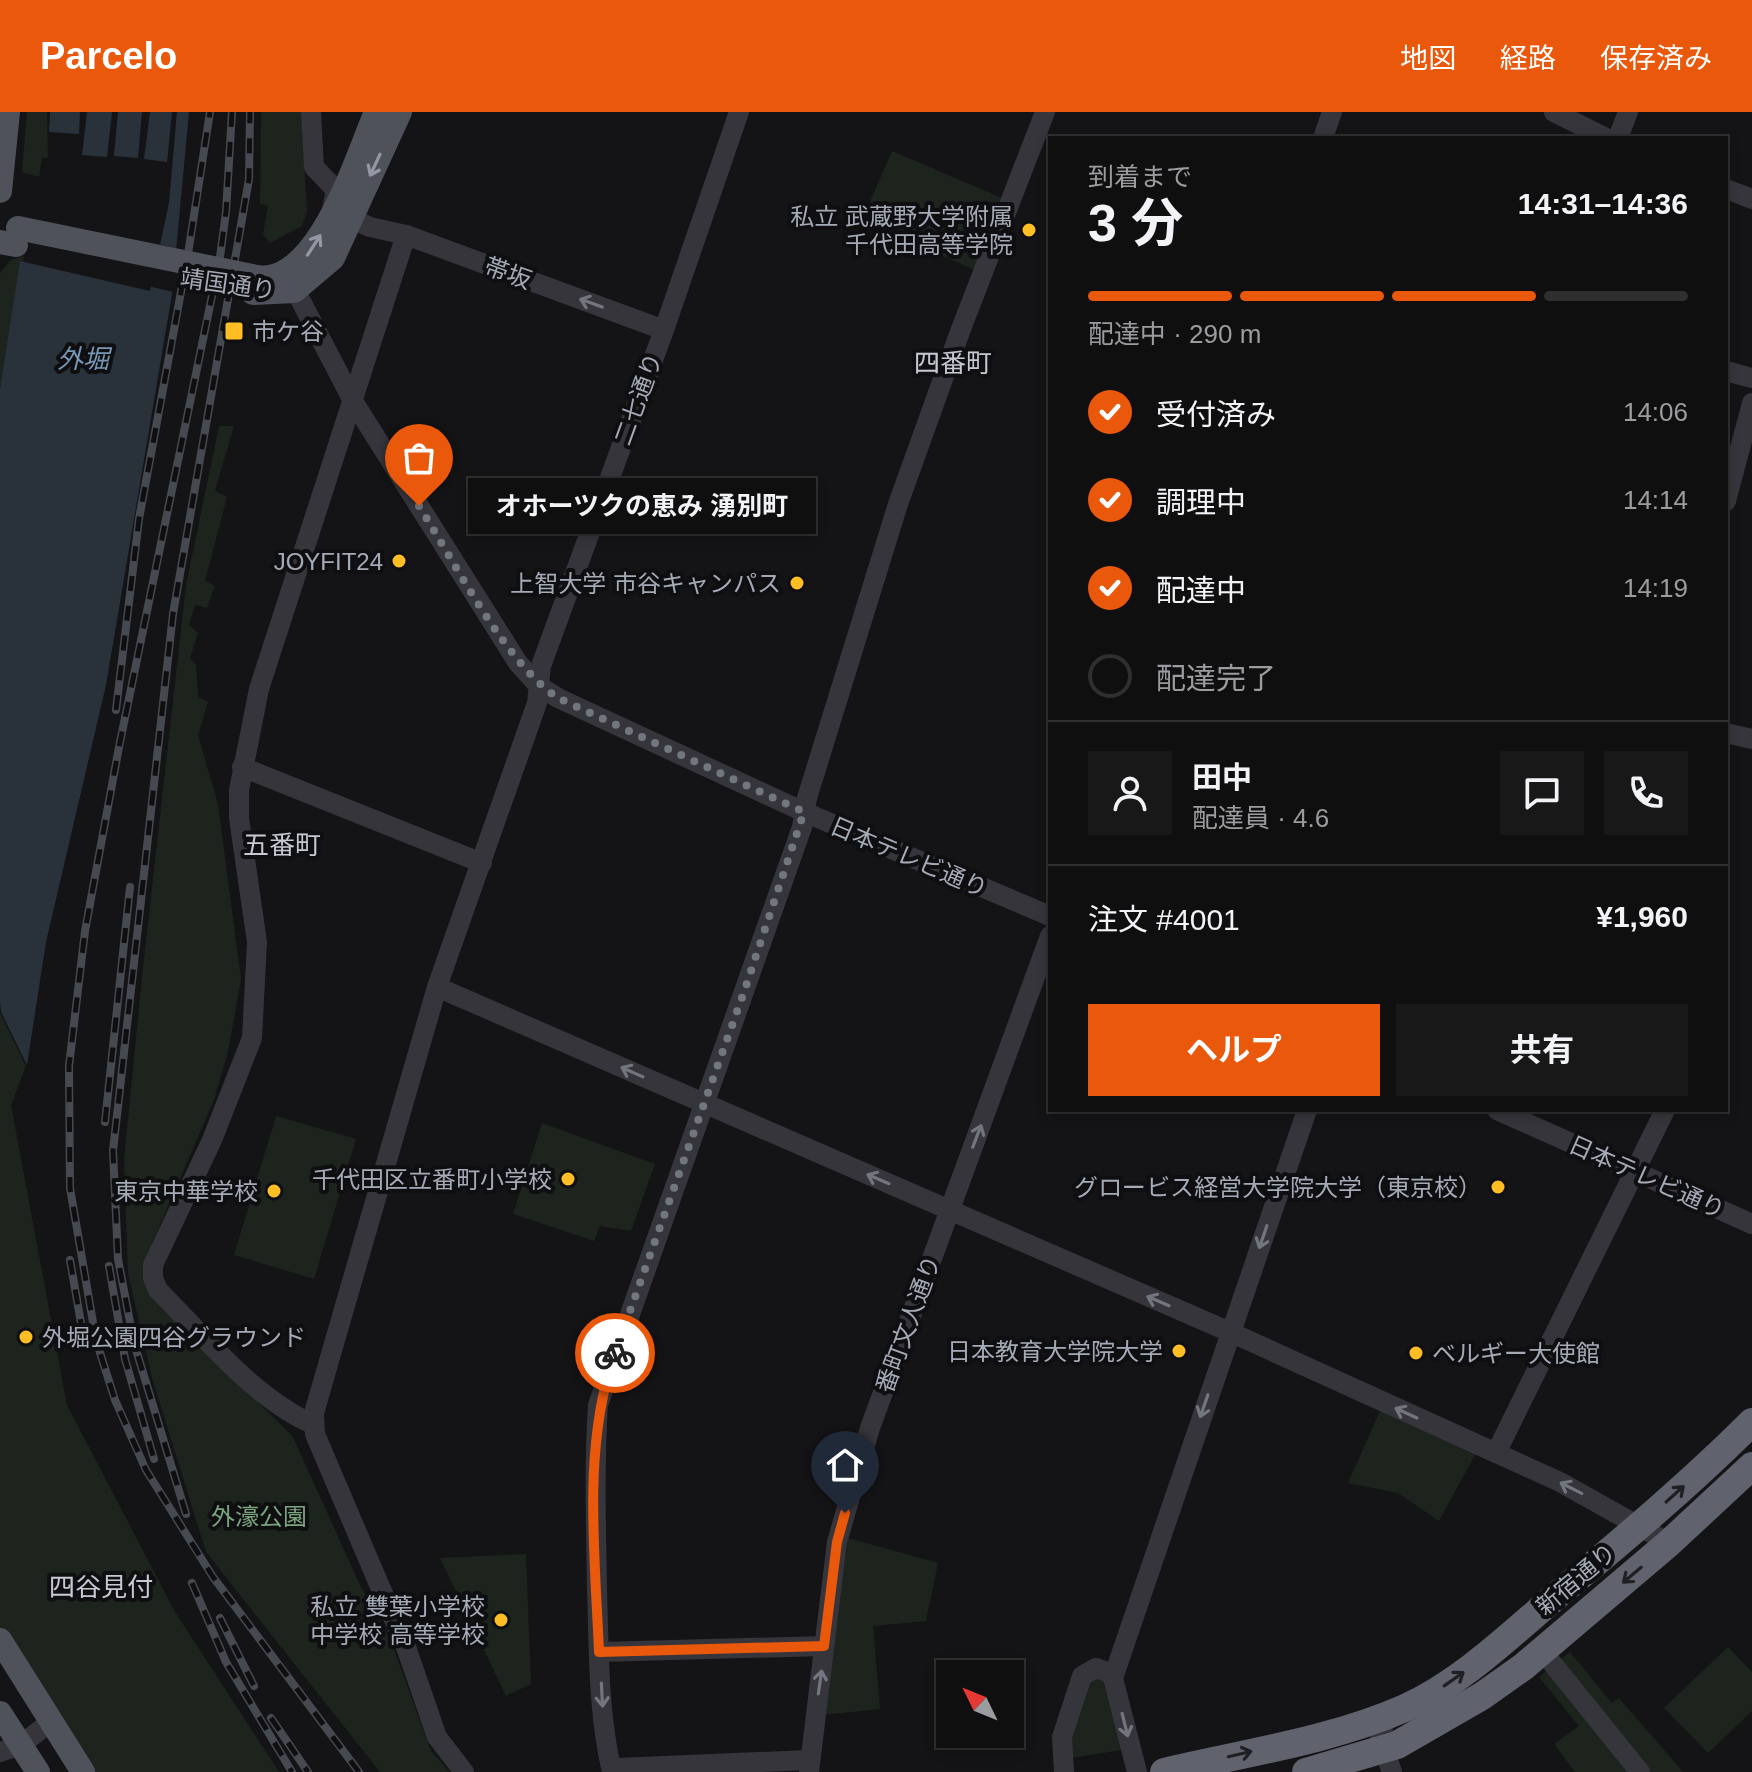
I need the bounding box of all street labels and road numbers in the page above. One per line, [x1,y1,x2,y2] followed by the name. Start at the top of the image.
[481,252,535,294] street label: 帯坂
[179,264,277,304] street label: 靖国通り
[609,349,667,449] street label: 二七通り
[826,812,992,902] street label: 日本テレビ通り
[1565,1131,1729,1223] street label: 日本テレビ通り
[871,1252,945,1396] street label: 番町文人通り
[1531,1538,1621,1620] street label: 新宿通り

